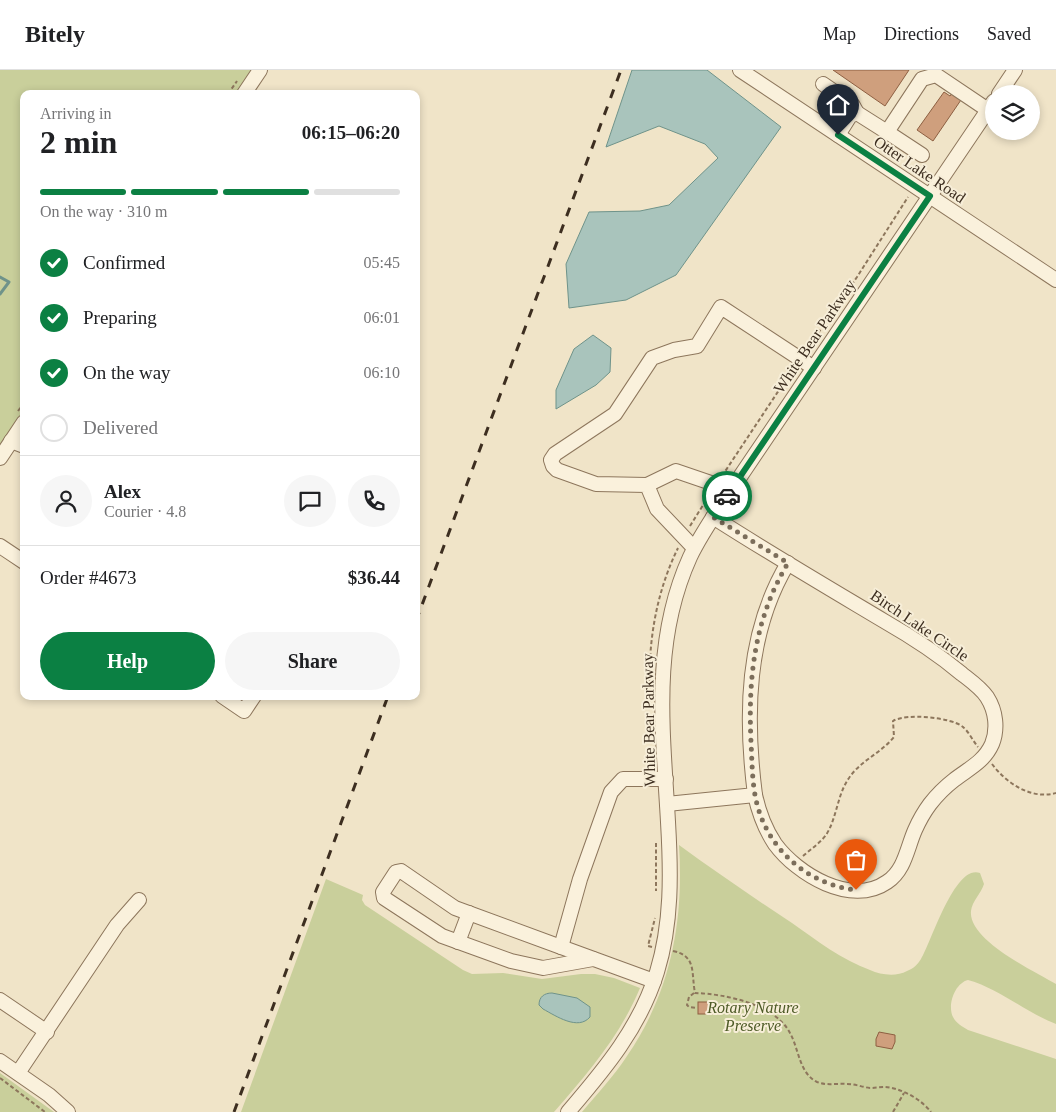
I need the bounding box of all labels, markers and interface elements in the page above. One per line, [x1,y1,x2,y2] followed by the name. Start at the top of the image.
[25,21,85,47] text: Bitely
[823,24,856,44] text: Map
[884,24,959,44] text: Directions
[987,24,1031,44] text: Saved
[817,84,859,135] pin
[985,85,1040,140] map controls
[985,85,1040,140] button: layers
[824,91,852,119] icon: home
[40,105,112,122] text: Arriving in
[302,122,400,143] text: 06:15–06:20
[40,124,117,160] text: 2 min
[871,133,969,206] street label: Otter Lake Road
[40,203,168,220] text: On the way · 310 m
[40,249,68,277] icon: check
[83,252,165,273] text: Confirmed
[364,254,400,271] text: 05:45
[770,276,860,397] street label: White Bear Parkway
[40,304,68,332] icon: check
[83,307,157,328] text: Preparing
[364,309,400,326] text: 06:01
[40,359,68,387] icon: check
[83,362,171,383] text: On the way
[364,364,400,381] text: 06:10
[83,417,158,438] text: Delivered
[702,471,752,521] courier
[40,475,92,527] button: person
[284,475,336,527] button: chat
[348,475,400,527] button: phone
[104,481,141,502] text: Alex
[713,482,741,510] icon: car
[104,503,186,520] text: Courier · 4.8
[40,567,137,588] text: Order #4673
[348,567,400,588] text: $36.44
[867,586,972,665] street label: Birch Lake Circle
[40,632,215,690] button: Help
[225,632,400,690] button: Share
[639,653,659,787] street label: White Bear Parkway
[835,839,877,890] pin
[842,846,870,874] icon: bag
[706,999,799,1034] park label: Rotary Nature Preserve

